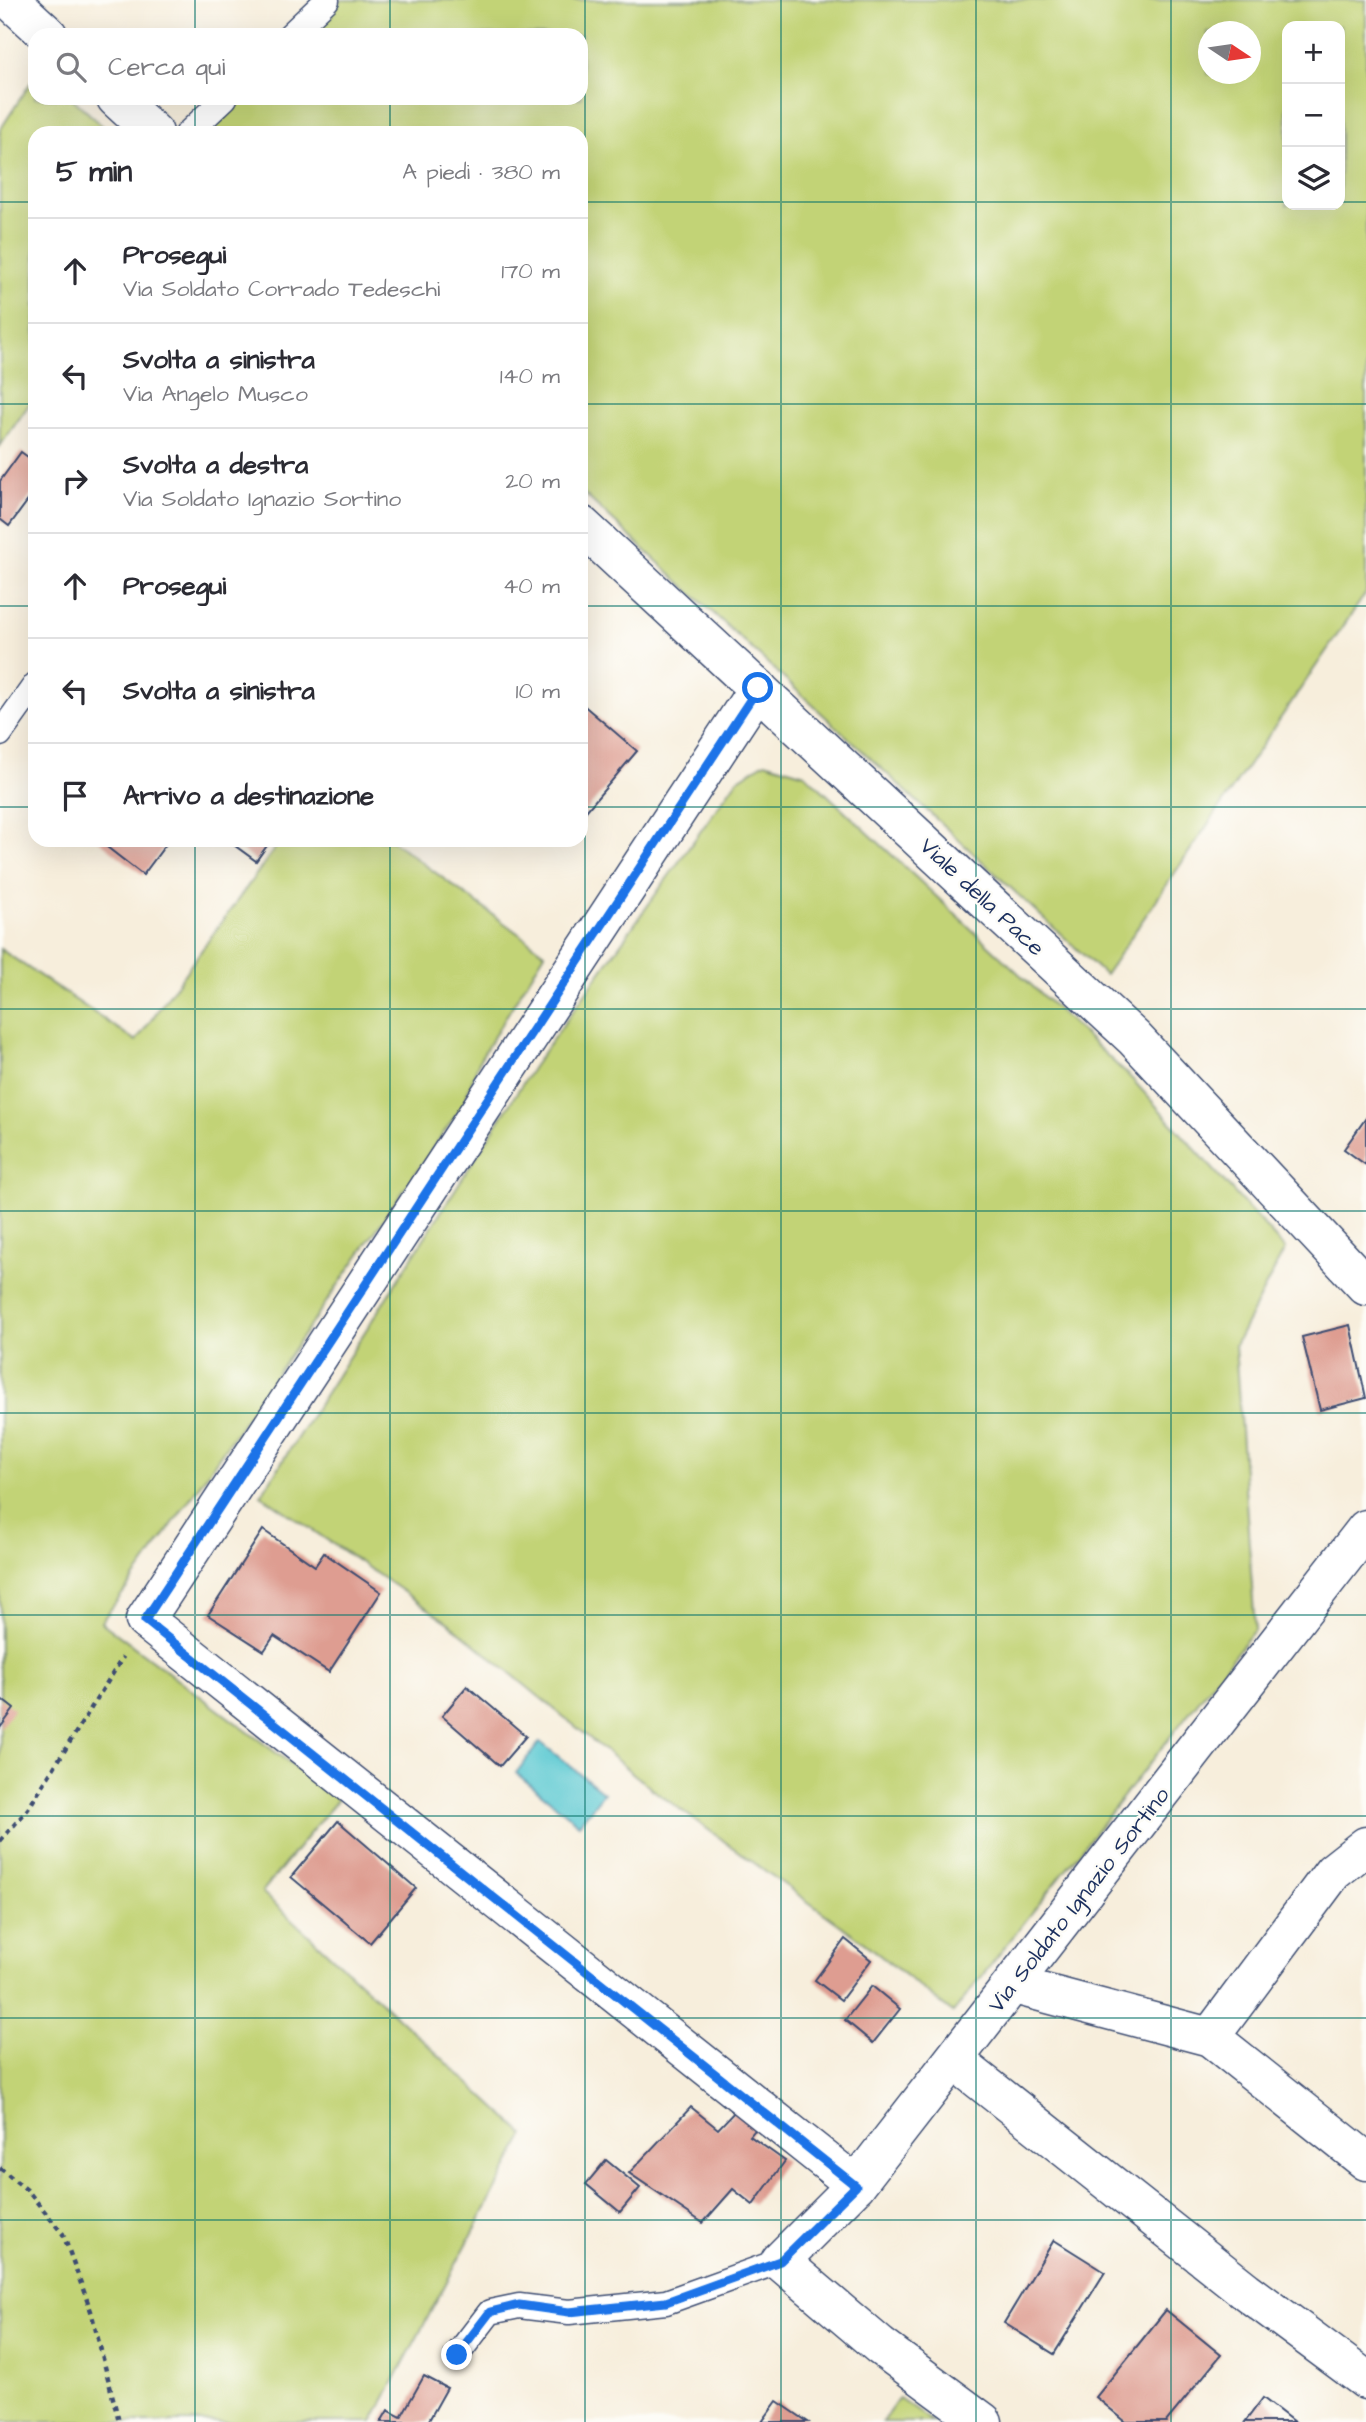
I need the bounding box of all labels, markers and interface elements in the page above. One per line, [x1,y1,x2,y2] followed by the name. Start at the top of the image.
[1198,21,1261,84] north arrow
[1282,21,1345,210] map controls
[1282,21,1345,84] button: +
[28,28,588,105] search box
[52,48,90,86] icon: search
[108,49,225,85] text: Cerca qui
[1282,84,1345,147] button: −
[1282,147,1345,210] button: layers
[56,151,132,193] text: 5 min
[402,156,560,188] text: A piedi · 380 m
[123,237,226,273] text: Prosegui
[56,252,94,290] icon: ahead
[501,255,560,287] text: 170 m
[123,273,440,305] text: Via Soldato Corrado Tedeschi
[123,342,315,378] text: Svolta a sinistra
[56,357,94,395] icon: left
[500,360,560,392] text: 140 m
[123,378,308,410] text: Via Angelo Musco
[123,447,308,483] text: Svolta a destra
[56,462,94,500] icon: right
[505,465,560,497] text: 20 m
[123,483,401,515] text: Via Soldato Ignazio Sortino
[56,567,94,605] icon: ahead
[123,568,226,604] text: Prosegui
[503,570,560,602] text: 40 m
[56,672,94,710] icon: left
[742,672,773,703] route start
[123,673,315,709] text: Svolta a sinistra
[515,675,560,707] text: 10 m
[56,777,94,815] icon: arrive
[123,778,374,814] text: Arrivo a destinazione
[912,831,1052,963] street label: Viale della Pace
[981,1780,1178,2020] street label: Via Soldato Ignazio Sortino
[441,2339,472,2370] route end

